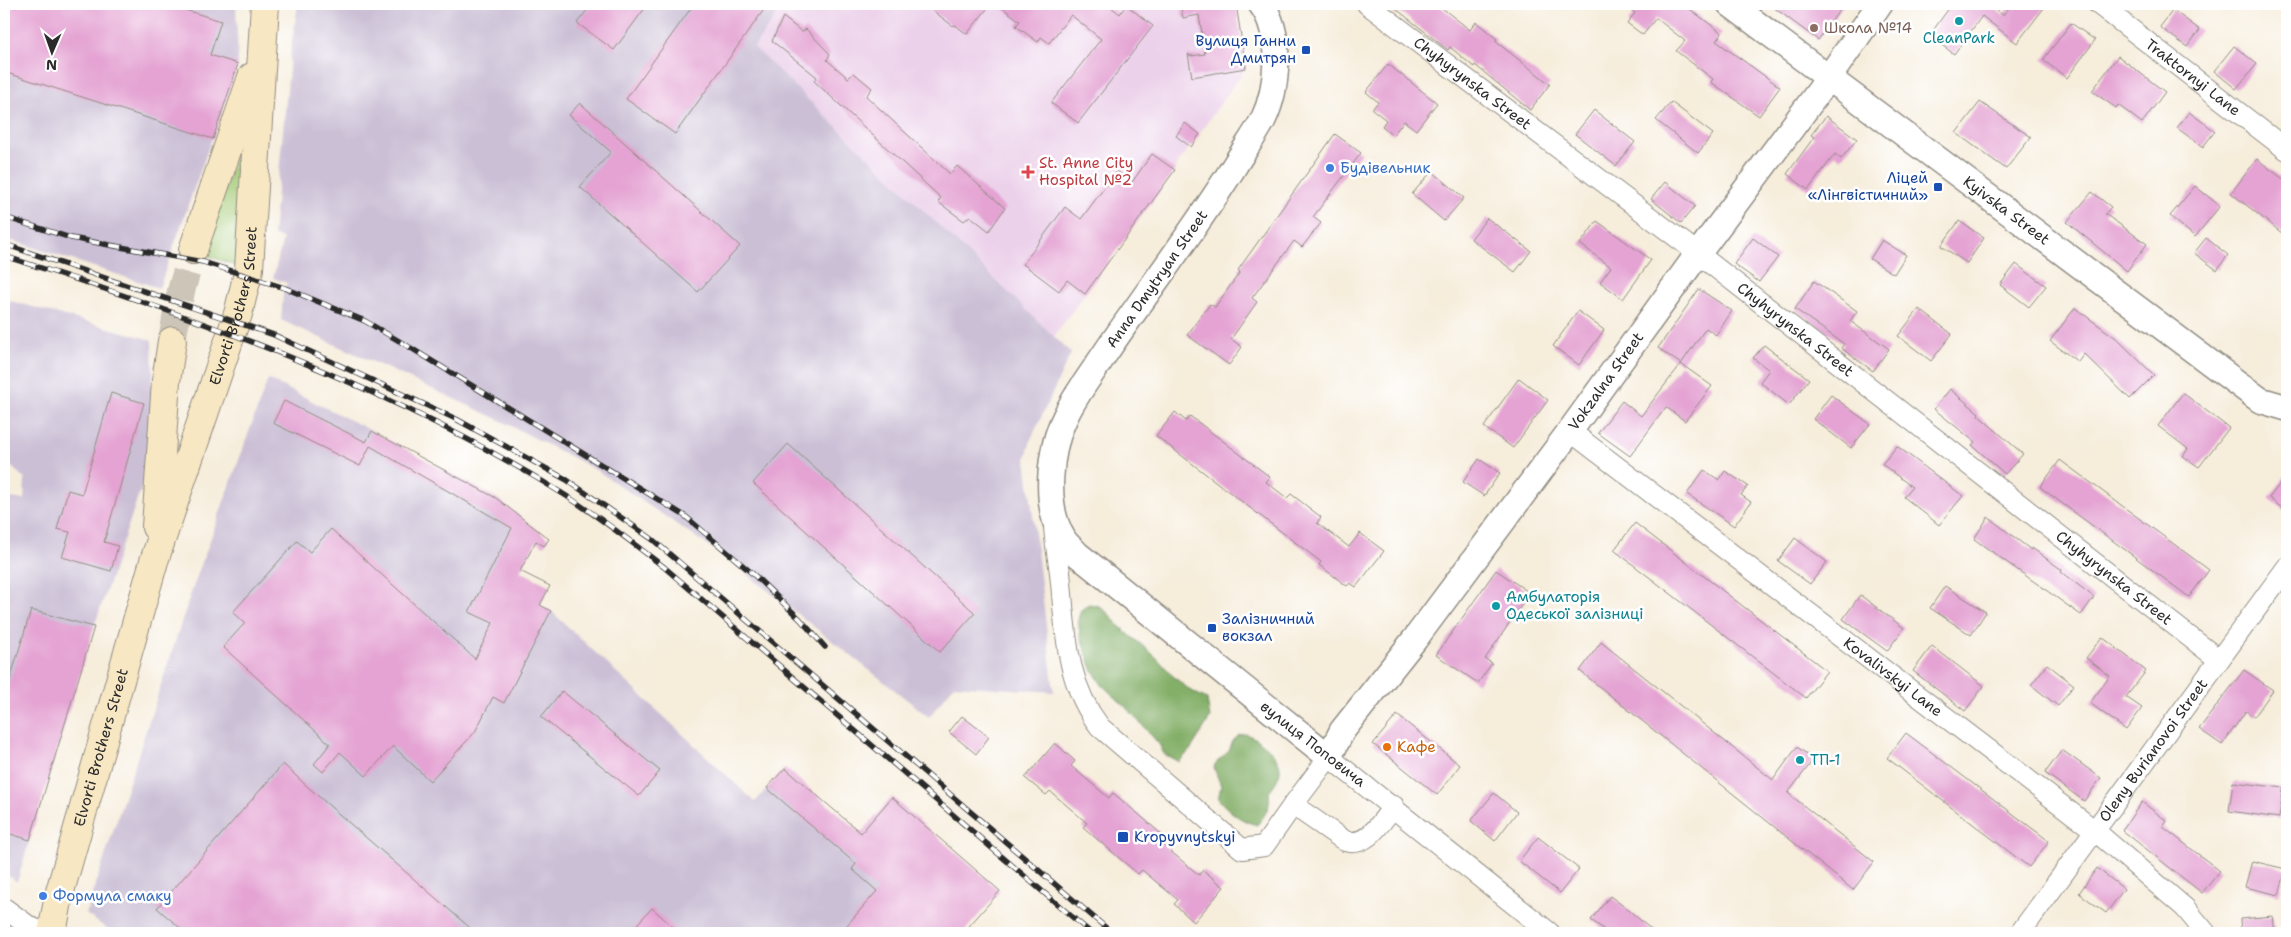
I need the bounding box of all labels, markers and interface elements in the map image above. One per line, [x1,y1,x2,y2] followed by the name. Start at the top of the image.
[1953,15,1965,27] marker: CleanPark
[1824,18,1912,38] place label: Школа №14
[1808,22,1820,34] marker: Школа №14
[28,28,78,78] north arrow
[1923,28,1995,48] place label: CleanPark
[1195,31,1296,68] place label: Вулиця Ганни Дмитрян
[1410,33,1535,134] street label: Chyhyrynska Street
[2141,34,2245,120] street label: Traktornyi Lane
[1300,44,1312,56] marker: Вулиця Ганни Дмитрян
[46,56,57,74] text: N
[1039,153,1133,190] place label: St. Anne City Hospital №2
[1340,158,1431,178] place label: Будівельник
[1324,162,1336,174] marker: Будівельник
[1021,165,1035,179] marker: St. Anne City Hospital №2
[1808,168,1928,205] place label: Ліцей «Лінгвістичний»
[1959,172,2054,249] street label: Kyivska Street
[1932,181,1944,193] marker: Ліцей «Лінгвістичний»
[1102,206,1212,352] street label: Anna Dmytryan Street
[205,226,262,388] street label: Elvorti Brothers Street
[1733,278,1858,381] street label: Chyhyrynska Street
[1564,328,1648,434] street label: Vokzalna Street
[2052,526,2176,630] street label: Chyhyrynska Street
[1506,587,1644,624] place label: Амбулаторія Одеської залізниці
[1490,600,1502,612] marker: Амбулаторія Одеської залізниці
[1222,609,1315,646] place label: Залізничний вокзал
[1206,622,1218,634] marker: Залізничний вокзал
[1839,633,1947,721] street label: Kovalivskyi Lane
[69,666,133,829] street label: Elvorti Brothers Street
[2094,675,2212,826] street label: Oleny Burianovoi Street
[1256,697,1370,792] street label: вулиця Поповича
[1397,737,1436,757] place label: Кафе
[1381,741,1393,753] marker: Кафе
[1810,750,1840,770] place label: ТП-1
[1794,754,1806,766] marker: ТП-1
[1134,827,1236,847] place label: Kropyvnytskyi
[1116,830,1130,844] marker: Kropyvnytskyi
[53,886,172,906] place label: Формула смаку
[37,890,49,902] marker: Формула смаку

